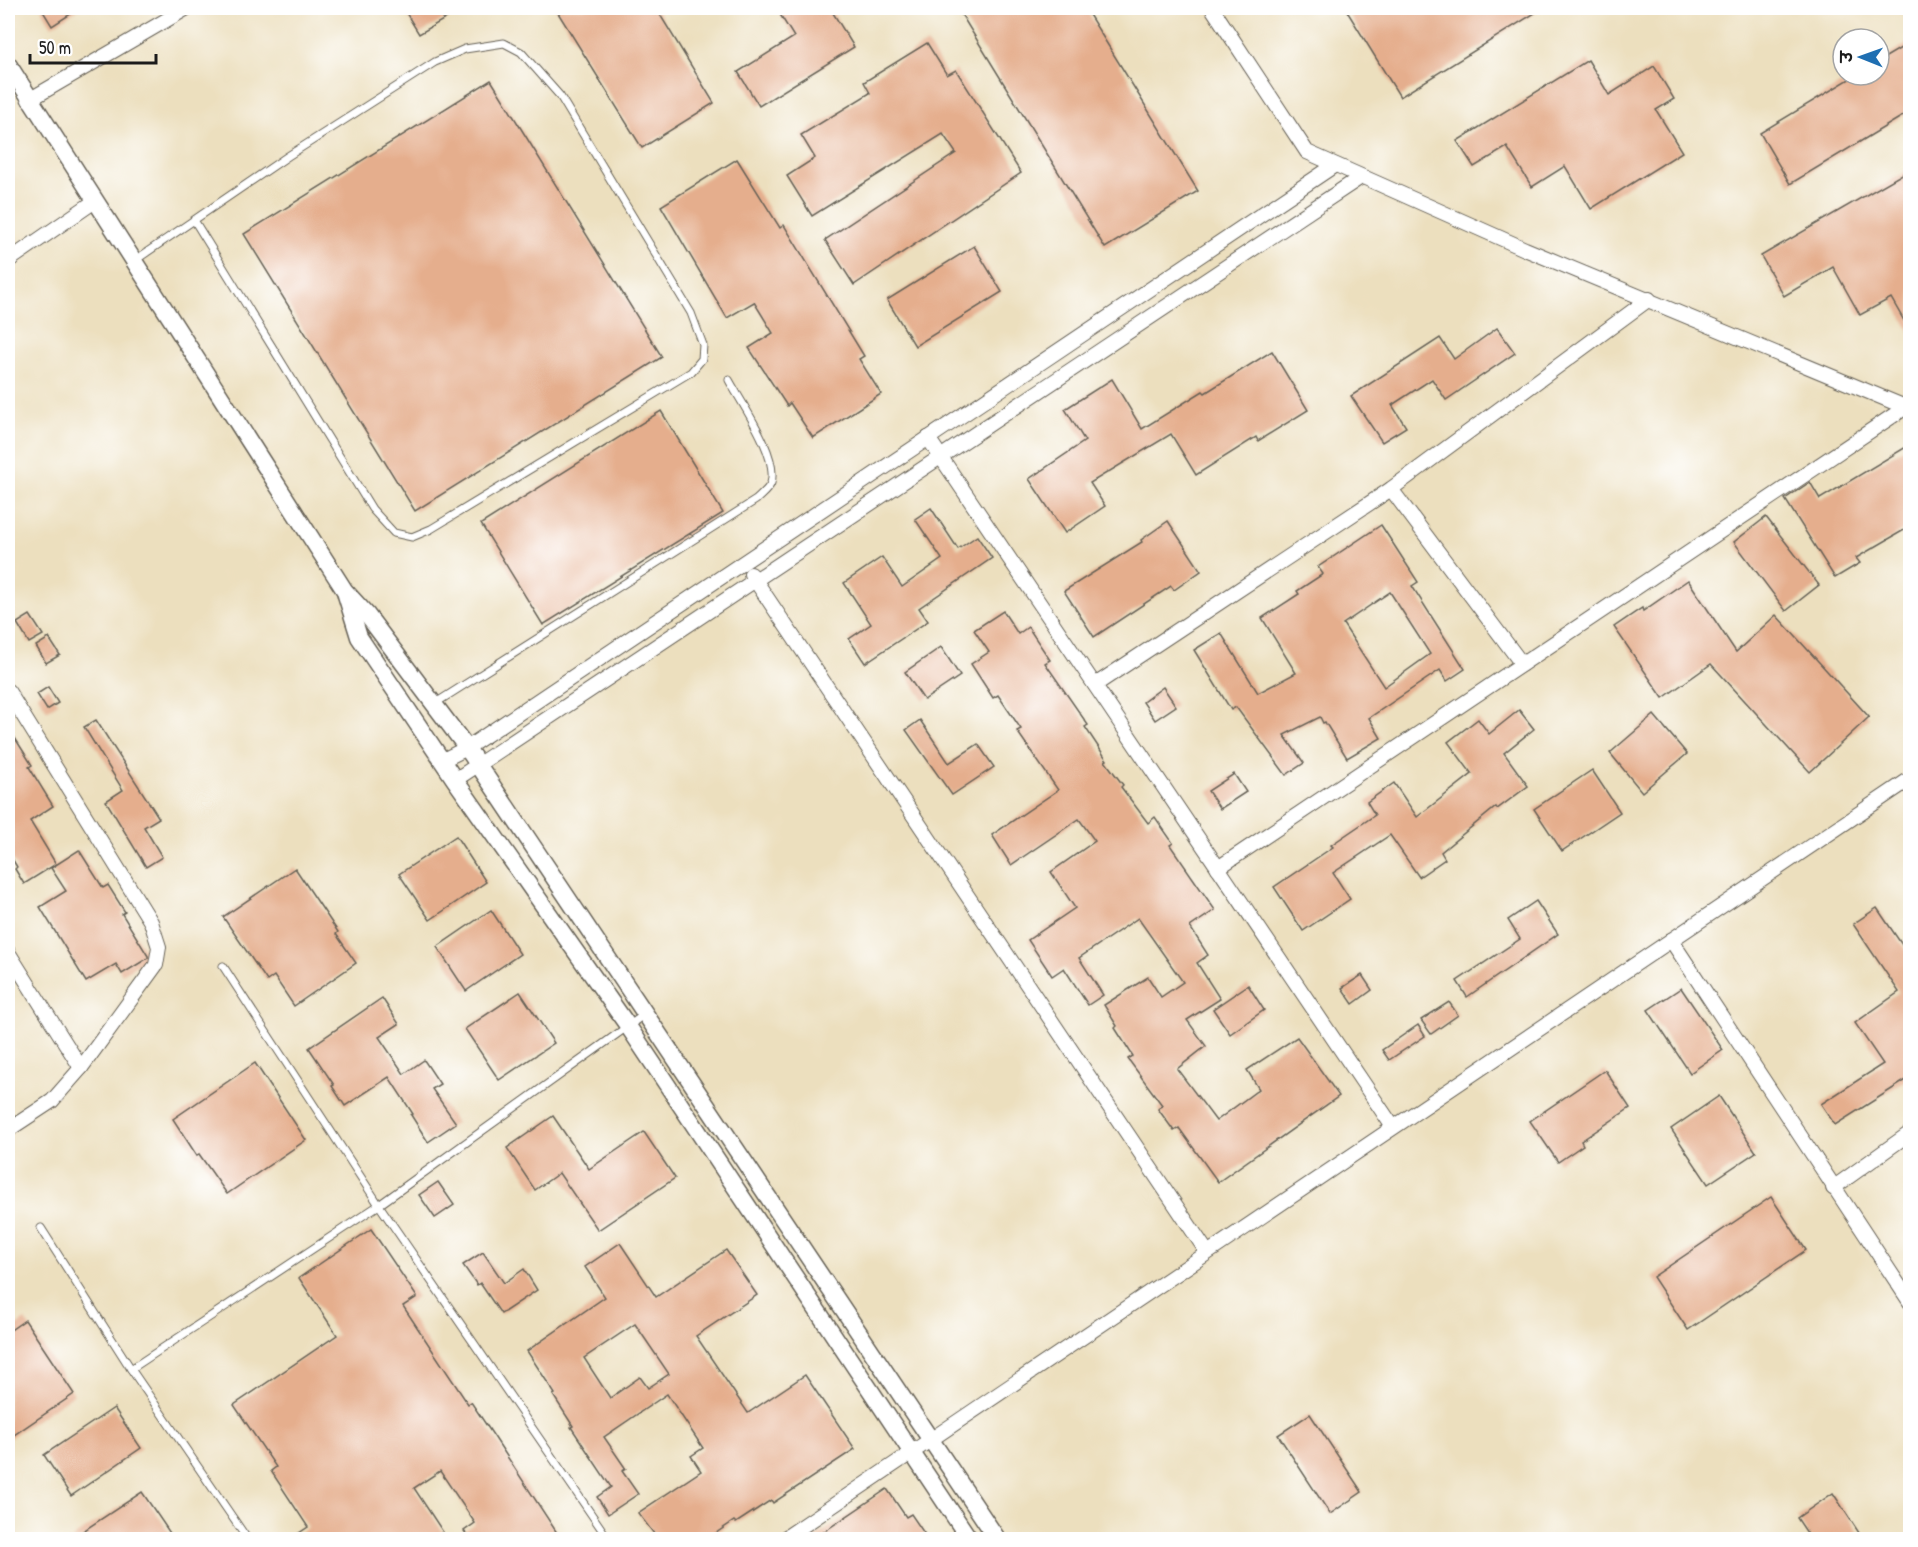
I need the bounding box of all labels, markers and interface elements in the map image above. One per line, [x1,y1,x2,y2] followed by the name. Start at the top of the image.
[30,27,156,65] scale bar
[1831,27,1891,87] north arrow
[39,35,71,60] text: 50 m
[1835,50,1857,64] text: उ

